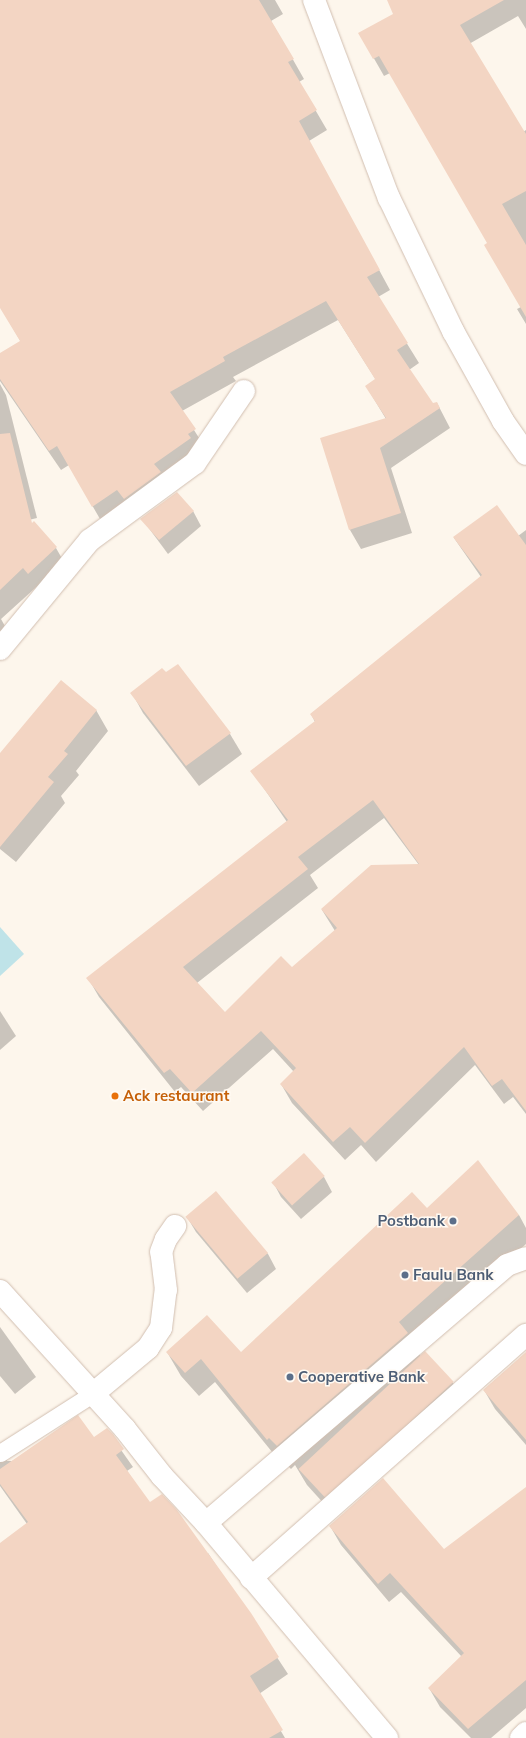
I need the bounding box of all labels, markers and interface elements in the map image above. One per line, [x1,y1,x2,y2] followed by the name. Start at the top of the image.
[123,1087,229,1105] place label: Ack restaurant
[110,1091,120,1101] marker: Ack restaurant
[377,1212,445,1230] place label: Postbank
[448,1216,458,1226] marker: Postbank
[413,1266,493,1284] place label: Faulu Bank
[400,1270,410,1280] marker: Faulu Bank
[298,1368,425,1386] place label: Cooperative Bank
[285,1372,295,1382] marker: Cooperative Bank

